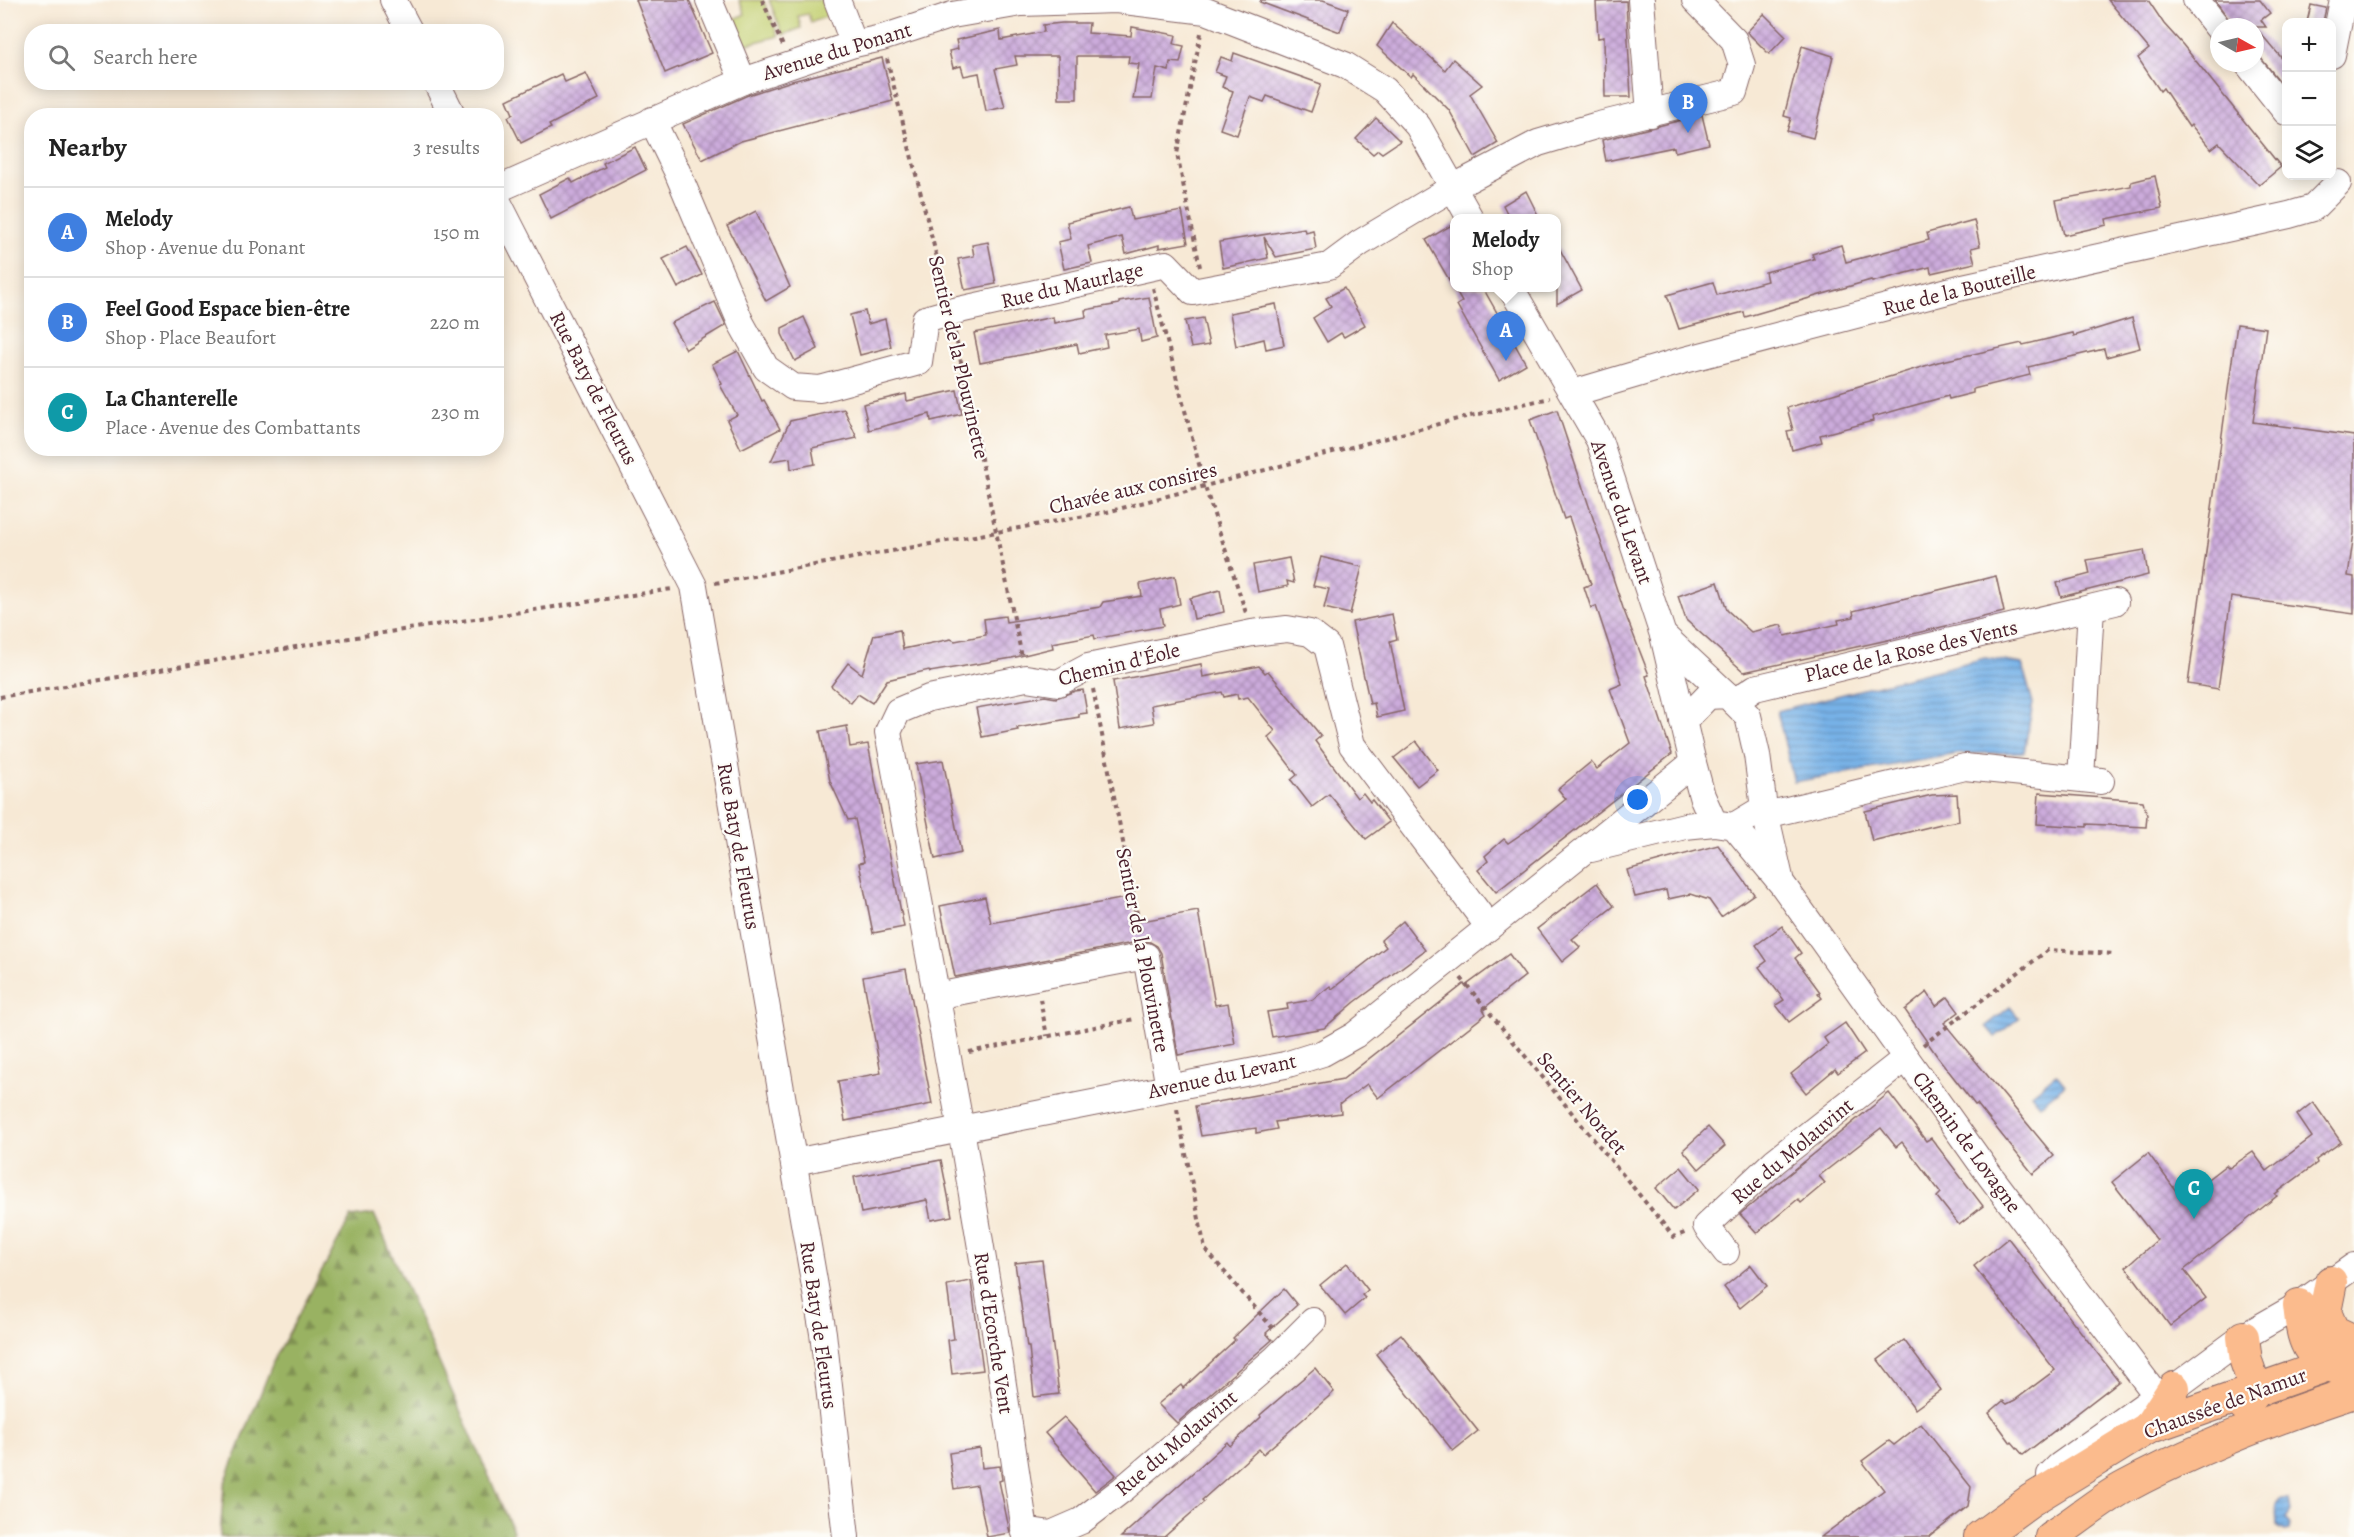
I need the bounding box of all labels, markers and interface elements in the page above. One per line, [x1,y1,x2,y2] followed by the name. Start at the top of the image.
[758,15,915,87] street label: Avenue du Ponant
[2210,18,2264,72] north arrow
[2282,18,2336,180] map controls
[2282,18,2336,72] button: +
[24,24,504,90] search box
[45,41,78,74] icon: search
[93,42,198,72] text: Search here
[2282,72,2336,126] button: −
[1668,84,1708,133] pin: B
[2282,126,2336,180] button: layers
[48,130,127,165] text: Nearby
[413,134,480,161] text: 3 results
[105,204,172,234] text: Melody
[1450,214,1561,292] popup
[61,219,74,246] text: A
[433,219,480,246] text: 150 m
[1472,225,1539,255] text: Melody
[105,234,305,261] text: Shop · Avenue du Ponant
[922,253,996,461] street label: Sentier de la Plouvinette
[998,255,1146,315] street label: Rue du Maurlage
[1472,255,1513,282] text: Shop
[1879,257,2039,323] street label: Rue de la Bouteille
[105,294,350,324] text: Feel Good Espace bien-être
[543,306,645,470] street label: Rue Baty de Fleurus
[61,309,74,336] text: B
[430,309,480,336] text: 220 m
[1486,312,1526,361] pin: A
[105,324,276,351] text: Shop · Place Beaufort
[105,384,238,414] text: La Chanterelle
[61,399,74,426] text: C
[431,399,480,426] text: 230 m
[105,414,361,441] text: Place · Avenue des Combattants
[1584,435,1660,588] street label: Avenue du Levant
[1046,455,1220,521] street label: Chavée aux consires
[1802,613,2020,689] street label: Place de la Rose des Vents
[1055,635,1183,693] street label: Chemin d'Éole
[711,760,767,932] street label: Rue Baty de Fleurus
[1623,785,1652,814] your location
[1109,845,1177,1055] street label: Sentier de la Plouvinette
[1531,1045,1633,1161] street label: Sentier Nordet
[1144,1047,1299,1106] street label: Avenue du Levant
[1906,1066,2028,1218] street label: Chemin de Lovagne
[1725,1091,1859,1210] street label: Rue du Molauvint
[2174,1170,2214,1219] pin: C
[793,1239,845,1411] street label: Rue Baty de Fleurus
[967,1250,1021,1416] street label: Rue d'Ecorche Vent
[2140,1361,2310,1445] street label: Chaussée de Namur
[1109,1383,1243,1502] street label: Rue du Molauvint

